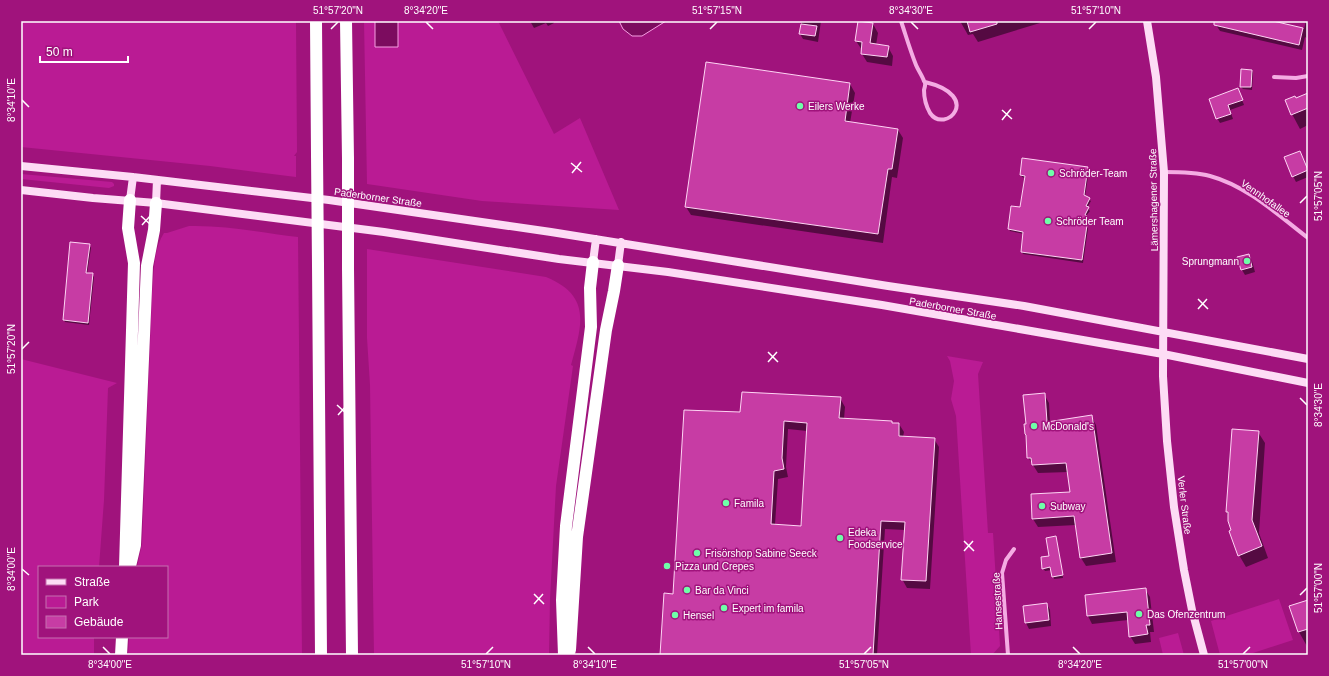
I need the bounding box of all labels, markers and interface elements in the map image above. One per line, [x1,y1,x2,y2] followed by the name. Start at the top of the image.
[313,5,363,16] text: 51°57'20"N
[404,5,448,16] text: 8°34'20"E
[692,5,742,16] text: 51°57'15"N
[889,5,933,16] text: 8°34'30"E
[1071,5,1121,16] text: 51°57'10"N
[40,38,128,64] scale bar
[46,45,73,59] text: 50 m
[6,78,17,122] text: 8°34'10"E
[795,101,805,111] marker: Eilers Werke
[808,101,865,112] place label: Eilers Werke
[1147,148,1160,252] street label: Lämershagener Straße
[1046,168,1056,178] marker: Schröder-Team
[1059,168,1127,179] place label: Schröder-Team
[1313,171,1324,221] text: 51°57'05"N
[1239,177,1293,220] street label: Vennhofallee
[333,186,423,209] street label: Paderborner Straße
[1043,216,1053,226] marker: Schröder Team
[1056,216,1124,227] place label: Schröder Team
[1182,256,1239,267] place label: Sprungmann
[1242,256,1252,266] marker: Sprungmann
[908,295,998,322] street label: Paderborner Straße
[6,324,17,374] text: 51°57'20"N
[1313,383,1324,427] text: 8°34'30"E
[1029,421,1039,431] marker: McDonald's
[1042,421,1094,432] place label: McDonald's
[1175,475,1194,535] street label: Verler Straße
[721,498,731,508] marker: Famila
[734,498,764,509] place label: Famila
[1037,501,1047,511] marker: Subway
[1050,501,1086,512] place label: Subway
[848,527,903,550] place label: Edeka Foodservice
[835,533,845,543] marker: Edeka Foodservice
[6,547,17,591] text: 8°34'00"E
[692,548,702,558] marker: Frisörshop Sabine Seeck
[705,548,818,559] place label: Frisörshop Sabine Seeck
[662,561,672,571] marker: Pizza und Crepes
[675,561,754,572] place label: Pizza und Crepes
[1313,563,1324,613] text: 51°57'00"N
[38,566,168,638] legend
[990,572,1004,630] street label: Hansestraße
[74,575,110,589] text: Straße
[682,585,692,595] marker: Bar da Vinci
[695,585,749,596] place label: Bar da Vinci
[74,595,100,609] text: Park
[719,603,729,613] marker: Expert im famila
[732,603,804,614] place label: Expert im famila
[1134,609,1144,619] marker: Das Ofenzentrum
[1147,609,1225,620] place label: Das Ofenzentrum
[670,610,680,620] marker: Hensel
[683,610,714,621] place label: Hensel
[74,615,124,629] text: Gebäude
[88,659,132,670] text: 8°34'00"E
[461,659,511,670] text: 51°57'10"N
[573,659,617,670] text: 8°34'10"E
[839,659,889,670] text: 51°57'05"N
[1058,659,1102,670] text: 8°34'20"E
[1218,659,1268,670] text: 51°57'00"N

